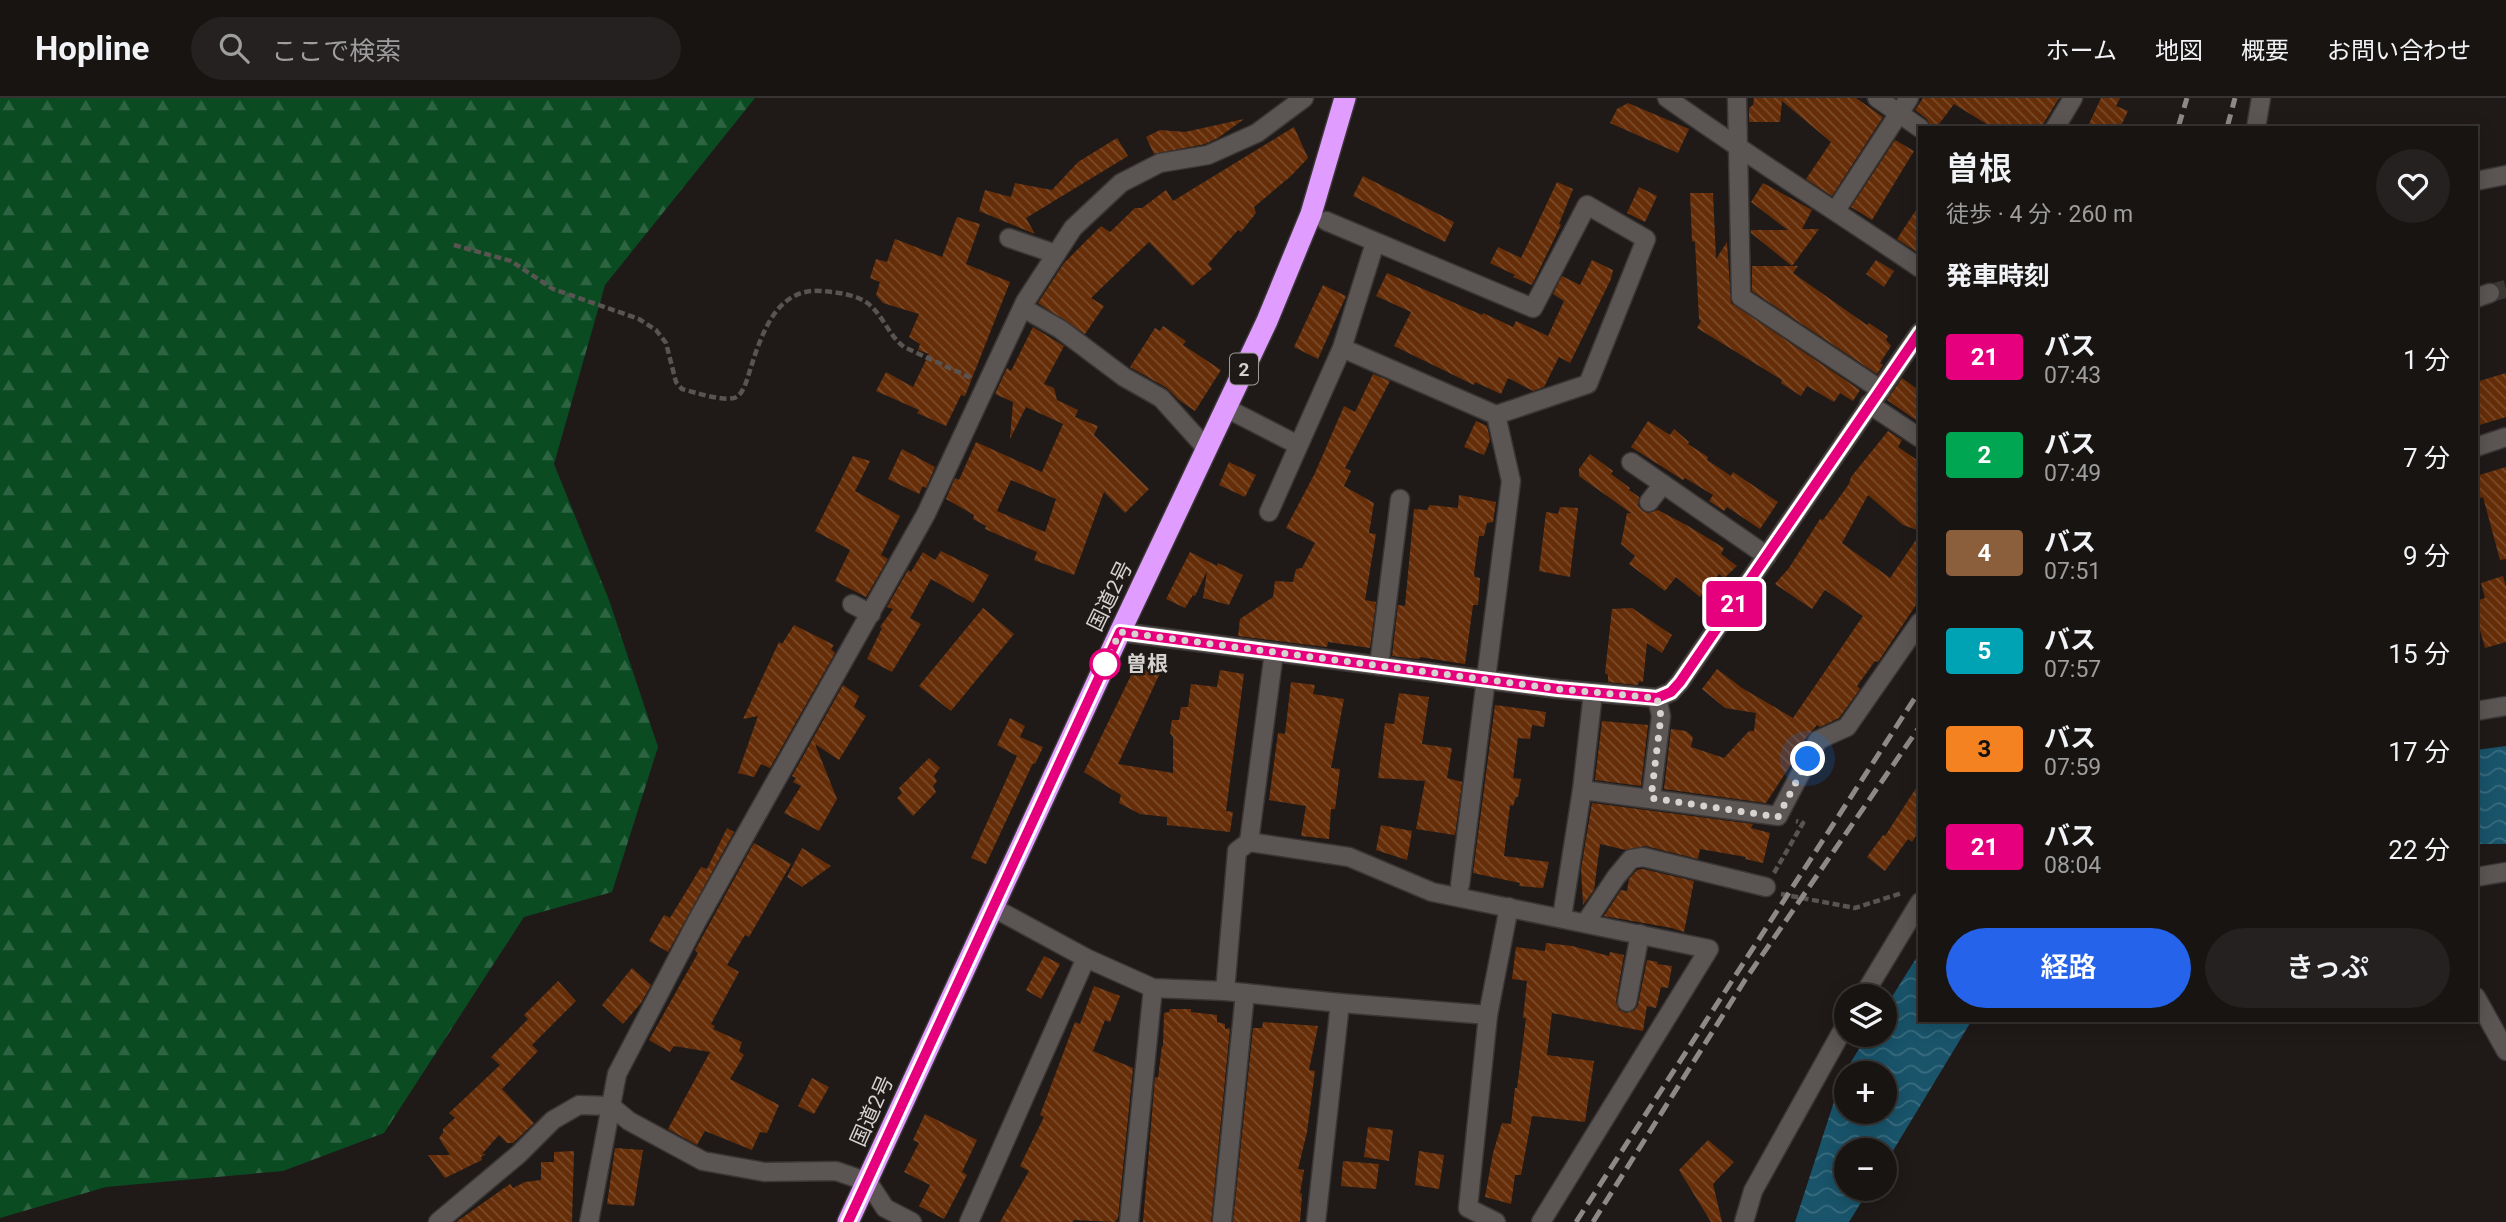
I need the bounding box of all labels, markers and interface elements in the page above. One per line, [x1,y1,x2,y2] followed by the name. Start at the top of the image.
[191,17,681,80] search box
[35,29,149,68] text: Hopline
[215,29,253,67] icon: search
[271,36,401,66] text: ここで検索
[2046,37,2117,65] text: ホーム
[2155,37,2203,65] text: 地図
[2241,37,2289,65] text: 概要
[2327,37,2471,65] text: お問い合わせ
[1946,149,2012,188] text: 曽根
[2376,149,2450,223] button: heart
[1946,201,2133,228] text: 徒歩 · 4 分 · 260 m
[1946,261,2050,291] text: 発車時刻
[2044,331,2096,361] text: バス
[1971,343,1998,371] text: 21
[2403,345,2450,375] text: 1 分
[1230,354,1258,384] road number: 2
[2044,362,2101,389] text: 07:43
[2044,429,2096,459] text: バス
[1978,441,1991,469] text: 2
[2403,443,2450,473] text: 7 分
[2044,460,2101,487] text: 07:49
[2044,527,2096,557] text: バス
[1978,539,1991,567] text: 4
[2403,541,2450,571] text: 9 分
[1083,557,1137,635] street label: 国道2号
[2044,558,2101,585] text: 07:51
[1702,581,1766,627] line badge: 21
[1720,590,1748,618] text: 21
[2044,625,2096,655] text: バス
[1978,637,1991,665] text: 5
[2388,639,2450,669] text: 15 分
[1090,649,1120,679] marker: 曽根
[1126,652,1168,676] place label: 曽根
[2044,656,2101,683] text: 07:57
[2044,723,2096,753] text: バス
[1978,735,1991,763] text: 3
[2388,737,2450,767] text: 17 分
[1790,741,1825,776] your location
[2044,754,2101,781] text: 07:59
[2044,821,2096,851] text: バス
[1971,833,1998,861] text: 21
[2388,835,2450,865] text: 22 分
[2044,852,2101,879] text: 08:04
[1946,928,2191,1008] button: 経路
[2205,928,2450,1008] button: きっぷ
[1834,984,1897,1201] map controls
[1834,984,1897,1047] button: layers
[1834,1061,1897,1124] button: +
[846,1072,898,1150] street label: 国道2号
[1834,1138,1897,1201] button: −

